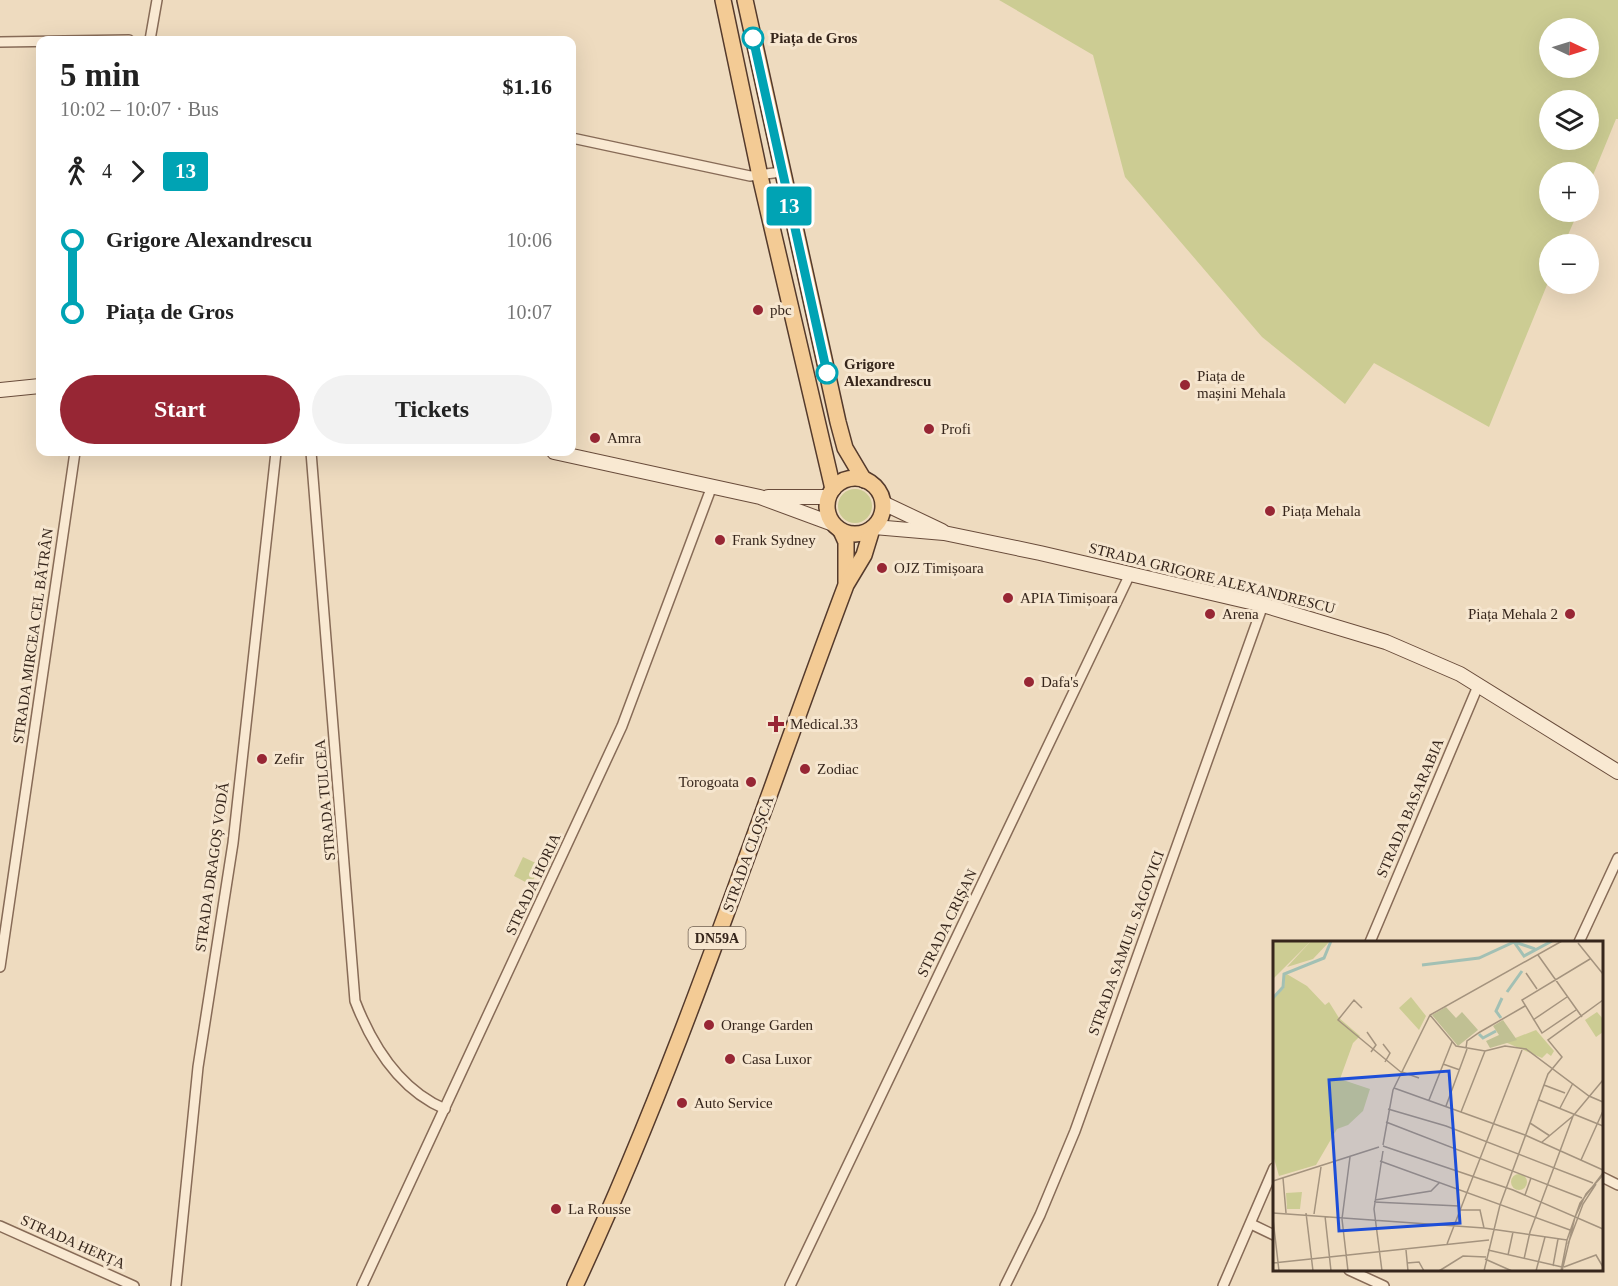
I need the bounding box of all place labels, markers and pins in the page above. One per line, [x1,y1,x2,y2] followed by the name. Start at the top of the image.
[742,27,764,49] marker: Piața de Gros
[770,30,857,47] place label: Piața de Gros
[770,302,792,318] place label: pbc
[751,303,765,317] marker: pbc
[844,356,931,389] place label: Grigore Alexandrescu
[816,362,838,384] marker: Grigore Alexandrescu
[1197,368,1286,402] place label: Piața de mașini Mehala
[1178,378,1192,392] marker: Piața de mașini Mehala
[941,421,971,437] place label: Profi
[922,422,936,436] marker: Profi
[607,430,641,446] place label: Amra
[588,431,602,445] marker: Amra
[1282,503,1361,520] place label: Piața Mehala
[1263,504,1277,518] marker: Piața Mehala
[732,532,816,548] place label: Frank Sydney
[713,533,727,547] marker: Frank Sydney
[894,560,984,577] place label: OJZ Timișoara
[875,561,889,575] marker: OJZ Timișoara
[1020,590,1118,607] place label: APIA Timișoara
[1001,591,1015,605] marker: APIA Timișoara
[1222,606,1259,622] place label: Arena
[1468,606,1558,623] place label: Piața Mehala 2
[1203,607,1217,621] marker: Arena
[1563,607,1577,621] marker: Piața Mehala 2
[1041,674,1079,690] place label: Dafa's
[1022,675,1036,689] marker: Dafa's
[767,715,785,733] marker: Medical.33
[790,716,858,732] place label: Medical.33
[274,751,304,767] place label: Zefir
[255,752,269,766] marker: Zefir
[817,761,859,777] place label: Zodiac
[798,762,812,776] marker: Zodiac
[678,774,739,790] place label: Torogoata
[744,775,758,789] marker: Torogoata
[721,1017,814,1033] place label: Orange Garden
[702,1018,716,1032] marker: Orange Garden
[742,1051,812,1067] place label: Casa Luxor
[723,1052,737,1066] marker: Casa Luxor
[694,1095,773,1111] place label: Auto Service
[675,1096,689,1110] marker: Auto Service
[568,1201,631,1217] place label: La Rousse
[549,1202,563,1216] marker: La Rousse

